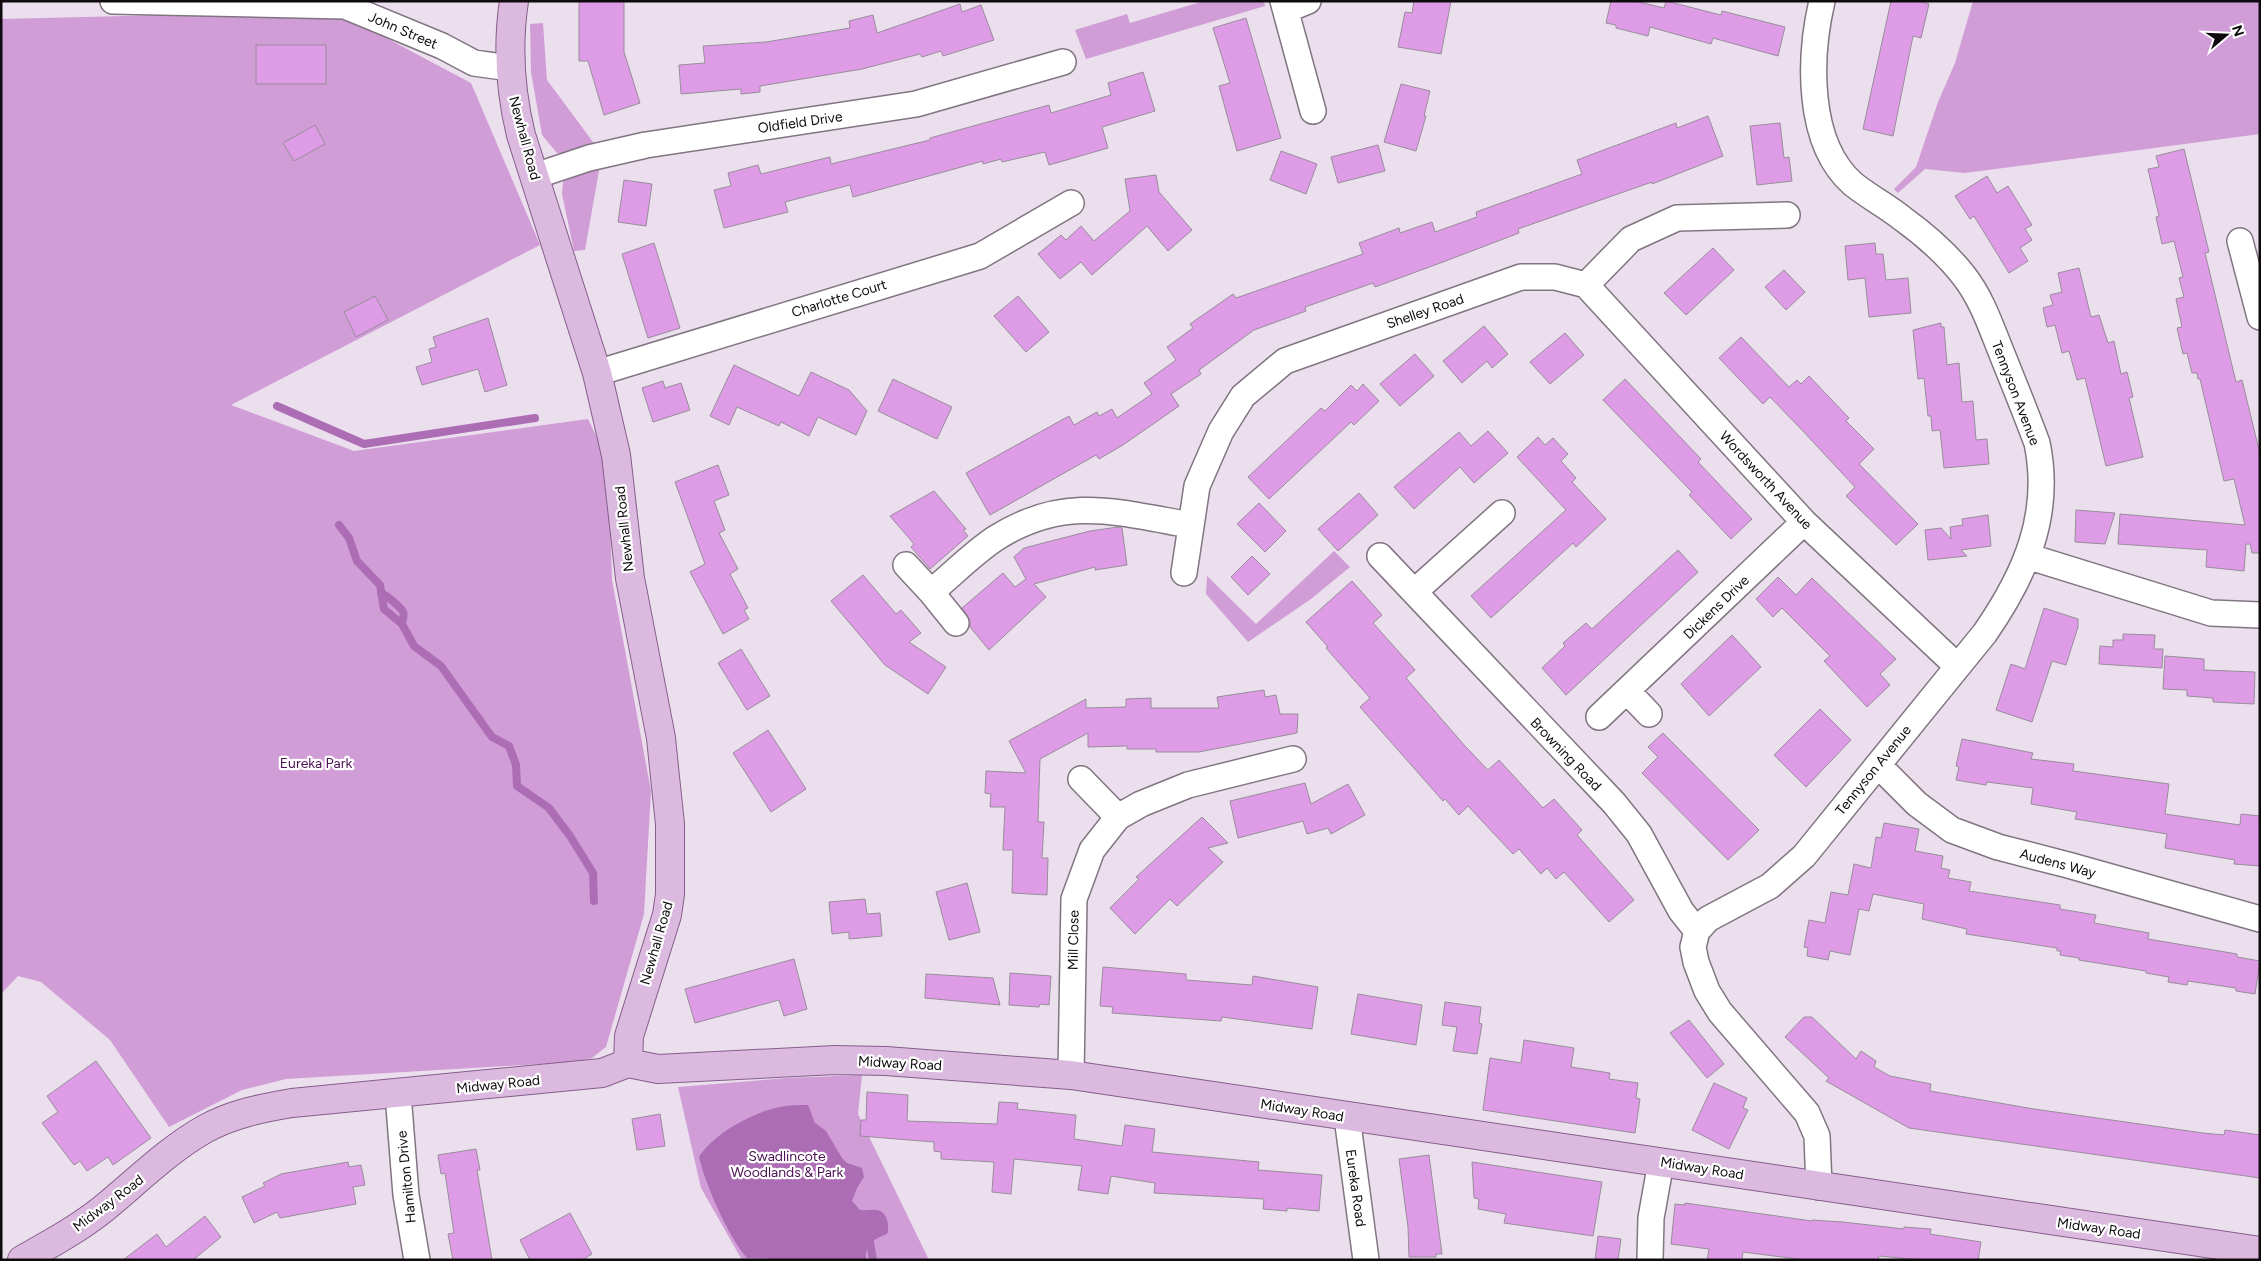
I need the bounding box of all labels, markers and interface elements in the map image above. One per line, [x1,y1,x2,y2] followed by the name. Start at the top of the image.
[366,8,440,53] street label: John Street
[2201,10,2251,60] north arrow
[2228,23,2248,39] text: N
[505,94,544,182] street label: Newhall Road
[757,108,844,137] street label: Oldfield Drive
[789,276,889,321] street label: Charlotte Court
[1384,290,1466,333] street label: Shelley Road
[1988,338,2043,448] street label: Tennyson Avenue
[1716,428,1816,533] street label: Wordsworth Avenue
[612,485,637,573] street label: Newhall Road
[1680,572,1753,643] street label: Dickens Drive
[1527,714,1605,794] street label: Browning Road
[1832,722,1915,819] street label: Tennyson Avenue
[280,755,352,772] park label: Eureka Park
[2018,845,2098,882] street label: Audens Way
[636,899,677,987] street label: Newhall Road
[1064,909,1083,970] street label: Mill Close
[857,1053,942,1074] street label: Midway Road
[455,1072,541,1097] street label: Midway Road
[1259,1096,1345,1125] street label: Midway Road
[393,1130,420,1224] street label: Hamilton Drive
[731,1148,844,1181] park label: Swadlincote Woodlands & Park
[1342,1148,1369,1228] street label: Eureka Road
[1659,1154,1745,1183] street label: Midway Road
[70,1171,147,1236] street label: Midway Road
[2056,1214,2142,1243] street label: Midway Road

